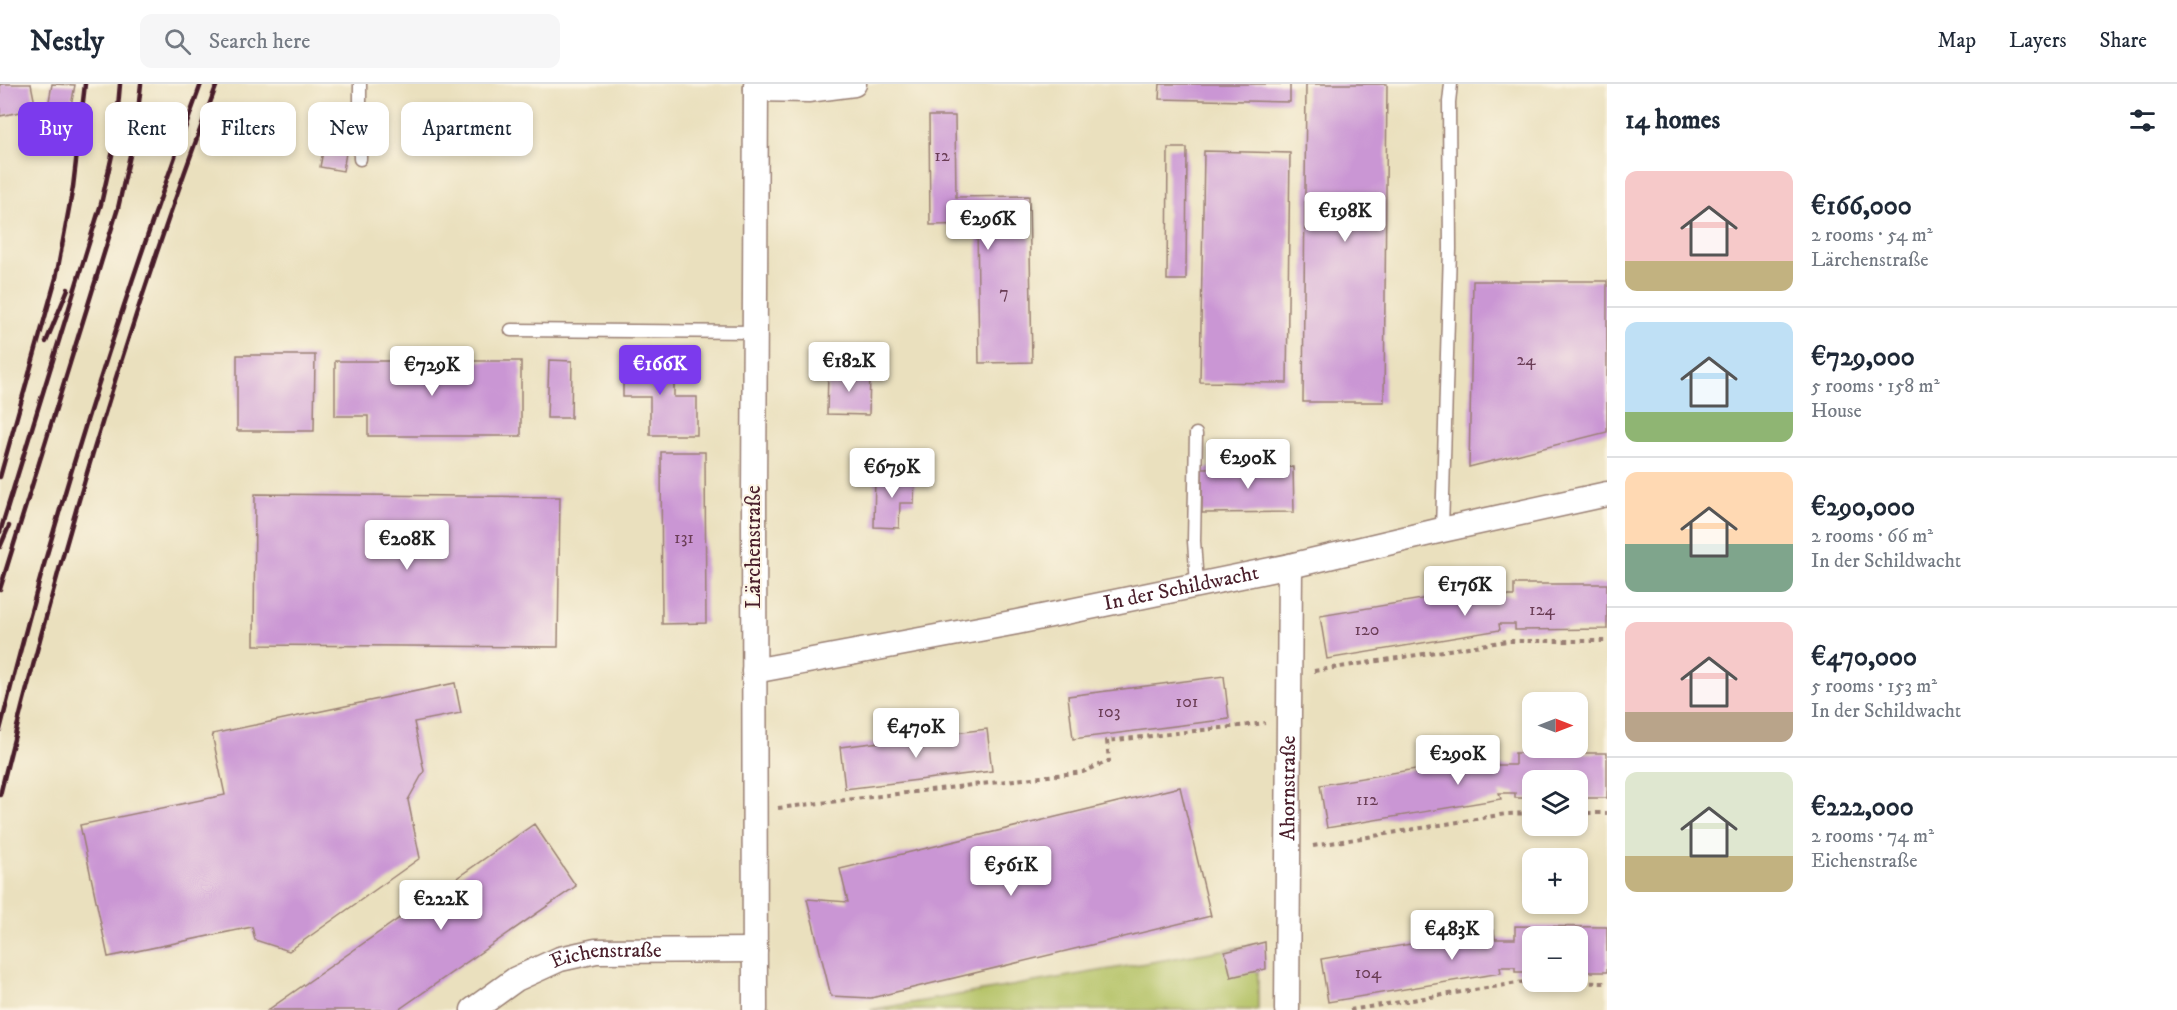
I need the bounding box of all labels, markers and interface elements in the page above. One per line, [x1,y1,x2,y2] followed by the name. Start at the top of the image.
[140,14,560,68] search box
[30,24,104,59] text: Nestly
[161,25,194,58] icon: search
[209,28,310,55] text: Search here
[1937,28,1976,54] text: Map
[2009,28,2067,54] text: Layers
[2100,28,2147,54] text: Share
[18,102,93,156] chip: Buy
[105,102,188,156] chip: Rent
[200,102,296,156] chip: Filters
[308,102,389,156] chip: New
[401,102,533,156] chip: Apartment
[1625,104,1720,137] text: 14 homes
[2126,104,2159,137] icon: filters
[934,145,950,167] house number: 12
[1811,190,1912,223] text: €166,000
[1303,192,1387,243] pin: €198K
[1673,195,1745,267] icon: home
[1318,199,1372,224] text: €198K
[946,200,1030,251] pin: €296K
[960,207,1016,232] text: €296K
[1811,223,1933,248] text: 2 rooms · 54 m²
[1811,248,1928,273] text: Lärchenstraße
[999,282,1009,304] house number: 7
[1811,341,1915,374] text: €729,000
[807,342,891,393] pin: €182K
[618,345,702,396] pin: €166K
[390,346,474,397] pin: €729K
[1673,346,1745,418] icon: home
[823,349,875,374] text: €182K
[1516,349,1536,371] house number: 24
[633,352,687,377] text: €166K
[404,353,460,378] text: €729K
[1811,374,1940,399] text: 5 rooms · 158 m²
[1811,399,1862,424] text: House
[1206,439,1290,490] pin: €290K
[1220,446,1276,471] text: €290K
[850,448,934,499] pin: €679K
[864,455,920,480] text: €679K
[741,485,767,609] street label: Lärchenstraße
[1811,491,1915,524] text: €290,000
[1673,496,1745,568] icon: home
[365,520,449,571] pin: €208K
[1811,524,1933,549] text: 2 rooms · 66 m²
[379,527,435,552] text: €208K
[674,527,694,549] house number: 131
[1811,549,1961,574] text: In der Schildwacht
[1101,560,1261,617] street label: In der Schildwacht
[1423,566,1507,617] pin: €176K
[1438,573,1492,598] text: €176K
[1529,599,1556,621] house number: 124
[1354,619,1380,641] house number: 120
[1811,641,1917,674] text: €470,000
[1673,646,1745,718] icon: home
[1811,674,1937,699] text: 5 rooms · 153 m²
[1176,691,1198,713] house number: 101
[1522,692,1588,758] north arrow
[1522,692,1588,992] map controls
[1811,699,1961,724] text: In der Schildwacht
[1098,701,1120,723] house number: 103
[874,708,958,759] pin: €470K
[887,715,945,740] text: €470K
[1275,735,1302,841] street label: Ahornstraße
[1416,735,1500,786] pin: €290K
[1430,742,1486,767] text: €290K
[1522,770,1588,836] button: layers
[1356,789,1378,811] house number: 112
[1811,791,1914,824] text: €222,000
[1673,796,1745,868] icon: home
[1811,824,1934,849] text: 2 rooms · 74 m²
[969,846,1053,897] pin: €561K
[1522,848,1588,914] button: +
[1811,849,1917,874] text: Eichenstraße
[984,853,1038,878] text: €561K
[399,880,483,931] pin: €222K
[413,887,469,912] text: €222K
[1410,910,1494,961] pin: €483K
[1425,917,1479,942] text: €483K
[1522,926,1588,992] button: −
[546,938,662,975] street label: Eichenstraße
[1355,962,1382,984] house number: 104

